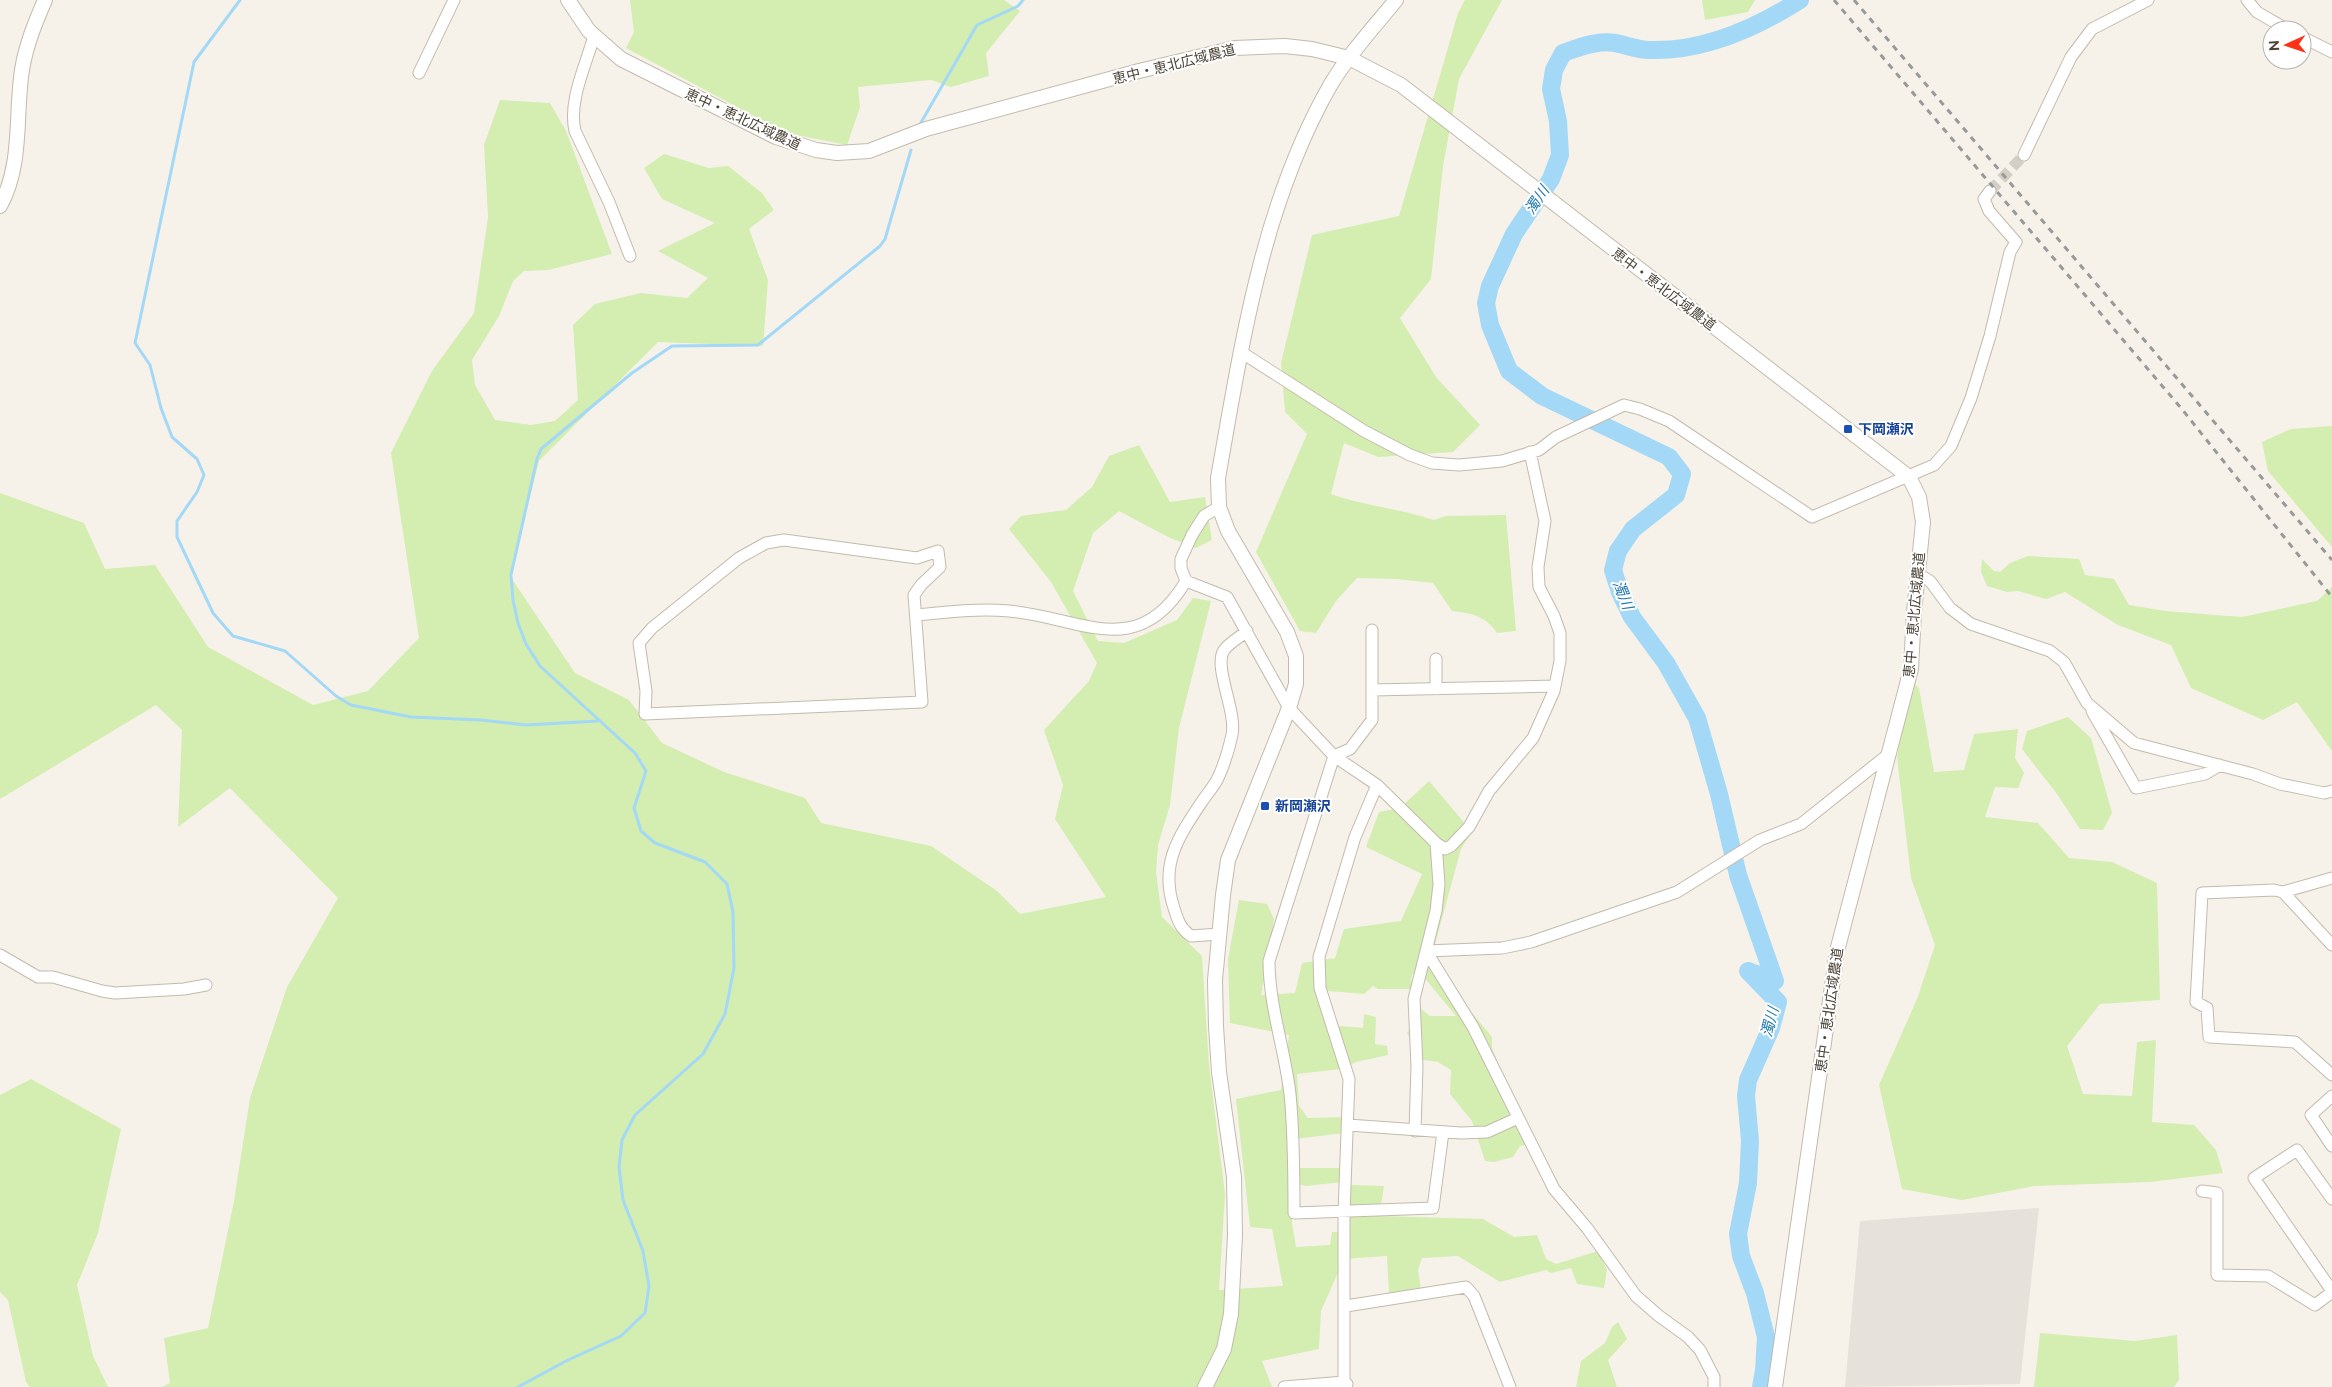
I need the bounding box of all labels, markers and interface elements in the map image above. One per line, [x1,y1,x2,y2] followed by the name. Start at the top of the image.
[2262,20,2312,70] north arrow
[2266,40,2282,51] text: N
[1111,41,1237,87] street label: 恵中・恵北広域農道
[683,85,803,153] street label: 恵中・恵北広域農道
[1521,181,1554,217] water label: 濁川
[1609,245,1719,333] street label: 恵中・恵北広域農道
[1858,421,1914,437] place label: 下岡瀬沢
[1842,423,1854,435] marker: 下岡瀬沢
[1901,552,1927,678] street label: 恵中・恵北広域農道
[1609,578,1638,614] water label: 濁川
[1275,798,1331,814] place label: 新岡瀬沢
[1259,800,1271,812] marker: 新岡瀬沢
[1812,946,1846,1074] street label: 恵中・恵北広域農道
[1757,1003,1783,1039] water label: 濁川

